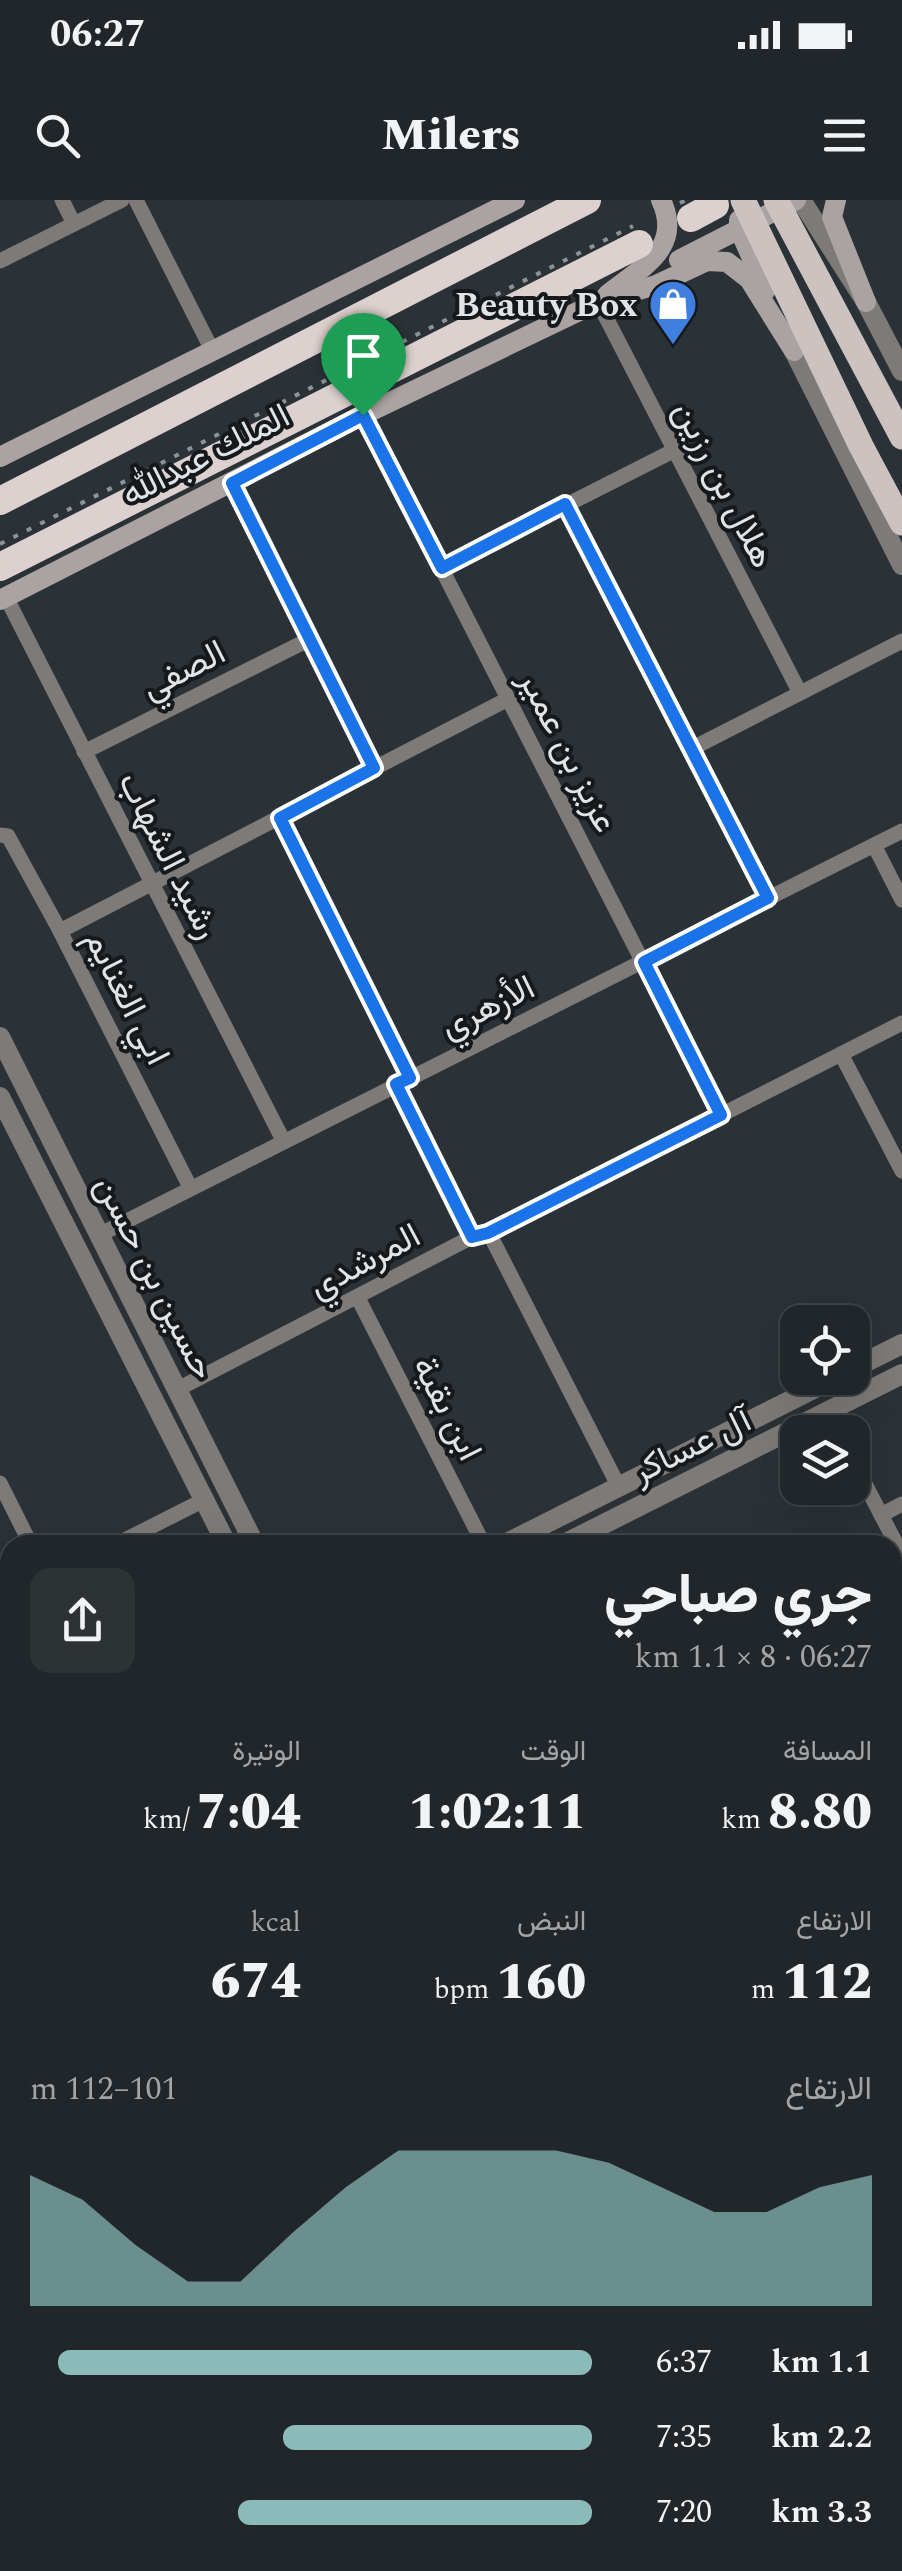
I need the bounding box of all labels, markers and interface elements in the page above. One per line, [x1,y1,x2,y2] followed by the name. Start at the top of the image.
[50,6,145,64] text: 06:27
[381,101,521,170] text: Milers
[30,108,85,163] icon: search
[817,108,872,163] icon: menu
[647,278,699,346] shop icon: Beauty Box
[455,279,638,332] place label: Beauty Box
[321,313,406,416] pin
[336,328,391,383] icon: arrive
[112,390,299,520] street label: الملك عبدالله
[659,392,789,578] street label: هلال بن رزين
[132,627,236,715] street label: الصفي
[504,660,631,842] street label: عزيز بن عمير
[104,763,234,949] street label: رشيد الشهاب
[69,921,183,1075] street label: ابي الغنايم
[431,962,545,1054] street label: الأزهري
[80,1166,229,1389] street label: حسين بن حسن
[299,1210,431,1314] street label: المرشدي
[780,1305,870,1505] map controls
[780,1305,870,1395] button: locate
[398,1347,495,1470] street label: ابن بقية
[622,1393,763,1499] street label: آل عساكر
[780,1415,870,1505] button: layers
[604,1554,872,1637] text: جري صباحي
[30,1568,135,1673] button: share
[635,1633,872,1682] text: 06:27 · 8 × 1.1 km
[232,1730,301,1773] text: الوتيرة
[521,1730,586,1773] text: الوقت
[783,1730,872,1773] text: المسافة
[197,1775,301,1851] text: 7:04
[408,1775,586,1851] text: 1:02:11
[768,1775,872,1851] text: 8.80
[143,1798,197,1841] text: /km
[721,1798,768,1841] text: km
[517,1900,586,1943] text: النبض
[796,1900,872,1943] text: الارتفاع
[250,1901,301,1944] text: kcal
[211,1944,301,2020] text: 674
[496,1945,586,2021] text: 160
[782,1945,872,2021] text: 112
[434,1968,496,2011] text: bpm
[751,1968,782,2011] text: m
[30,2065,178,2114] text: 101–112 m
[785,2065,872,2114] text: الارتفاع
[656,2338,712,2387] text: 6:37
[771,2338,872,2387] text: 1.1 km
[656,2413,712,2462] text: 7:35
[771,2413,872,2462] text: 2.2 km
[656,2488,712,2537] text: 7:20
[771,2488,872,2537] text: 3.3 km

